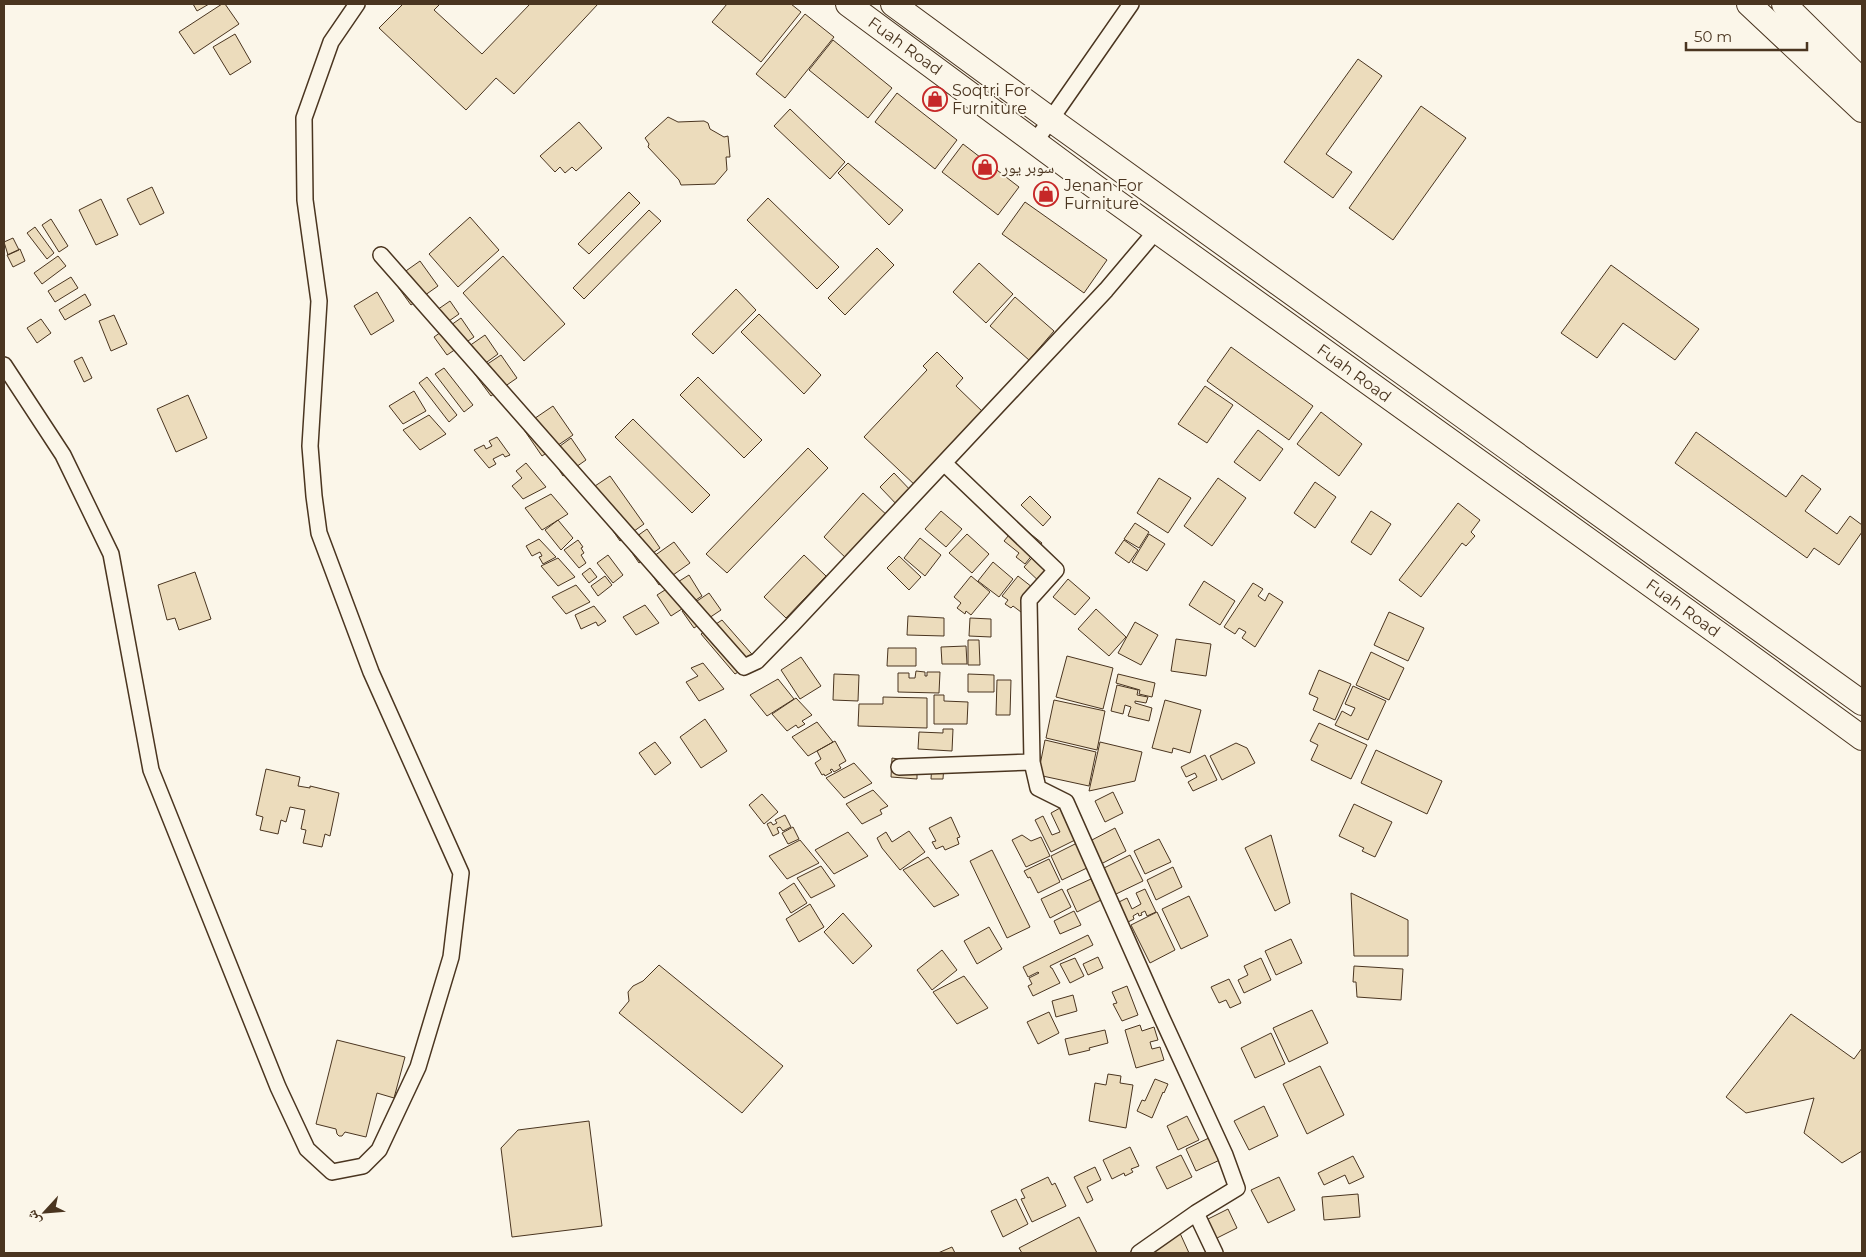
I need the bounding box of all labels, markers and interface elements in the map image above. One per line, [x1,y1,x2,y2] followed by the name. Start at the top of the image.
[864,13,946,79] street label: Fuah Road
[1686,20,1807,52] scale bar
[1694,27,1732,46] text: 50 m
[952,81,1030,118] place label: Soqtri For Furniture
[922,86,948,112] shop icon: Soqtri For Furniture
[972,154,998,180] shop icon: سوبر يور
[1001,158,1054,177] place label: سوبر يور
[1063,176,1143,213] place label: Jenan For Furniture
[1033,181,1059,207] shop icon: Jenan For Furniture
[1313,340,1395,406] street label: Fuah Road
[1642,575,1724,641] street label: Fuah Road
[20,1187,70,1237] north arrow
[22,1207,45,1228] text: ش

